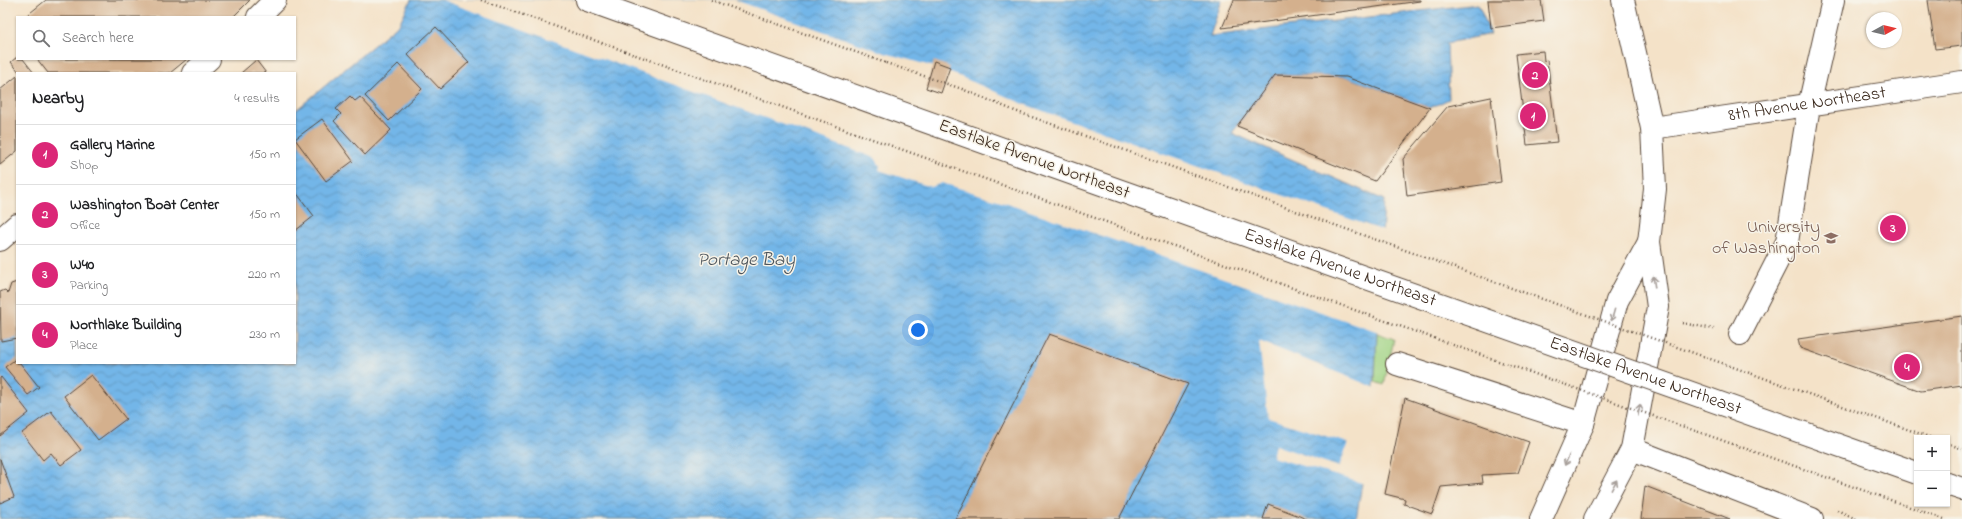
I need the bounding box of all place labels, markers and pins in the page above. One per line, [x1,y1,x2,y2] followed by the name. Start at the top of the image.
[1522,60,1548,90] pin: 2
[1520,101,1546,131] pin: 1
[1880,213,1906,243] pin: 3
[1712,215,1820,263] place label: University of Washington
[1823,230,1839,246] school or university icon: University of Washington
[1894,352,1920,382] pin: 4

